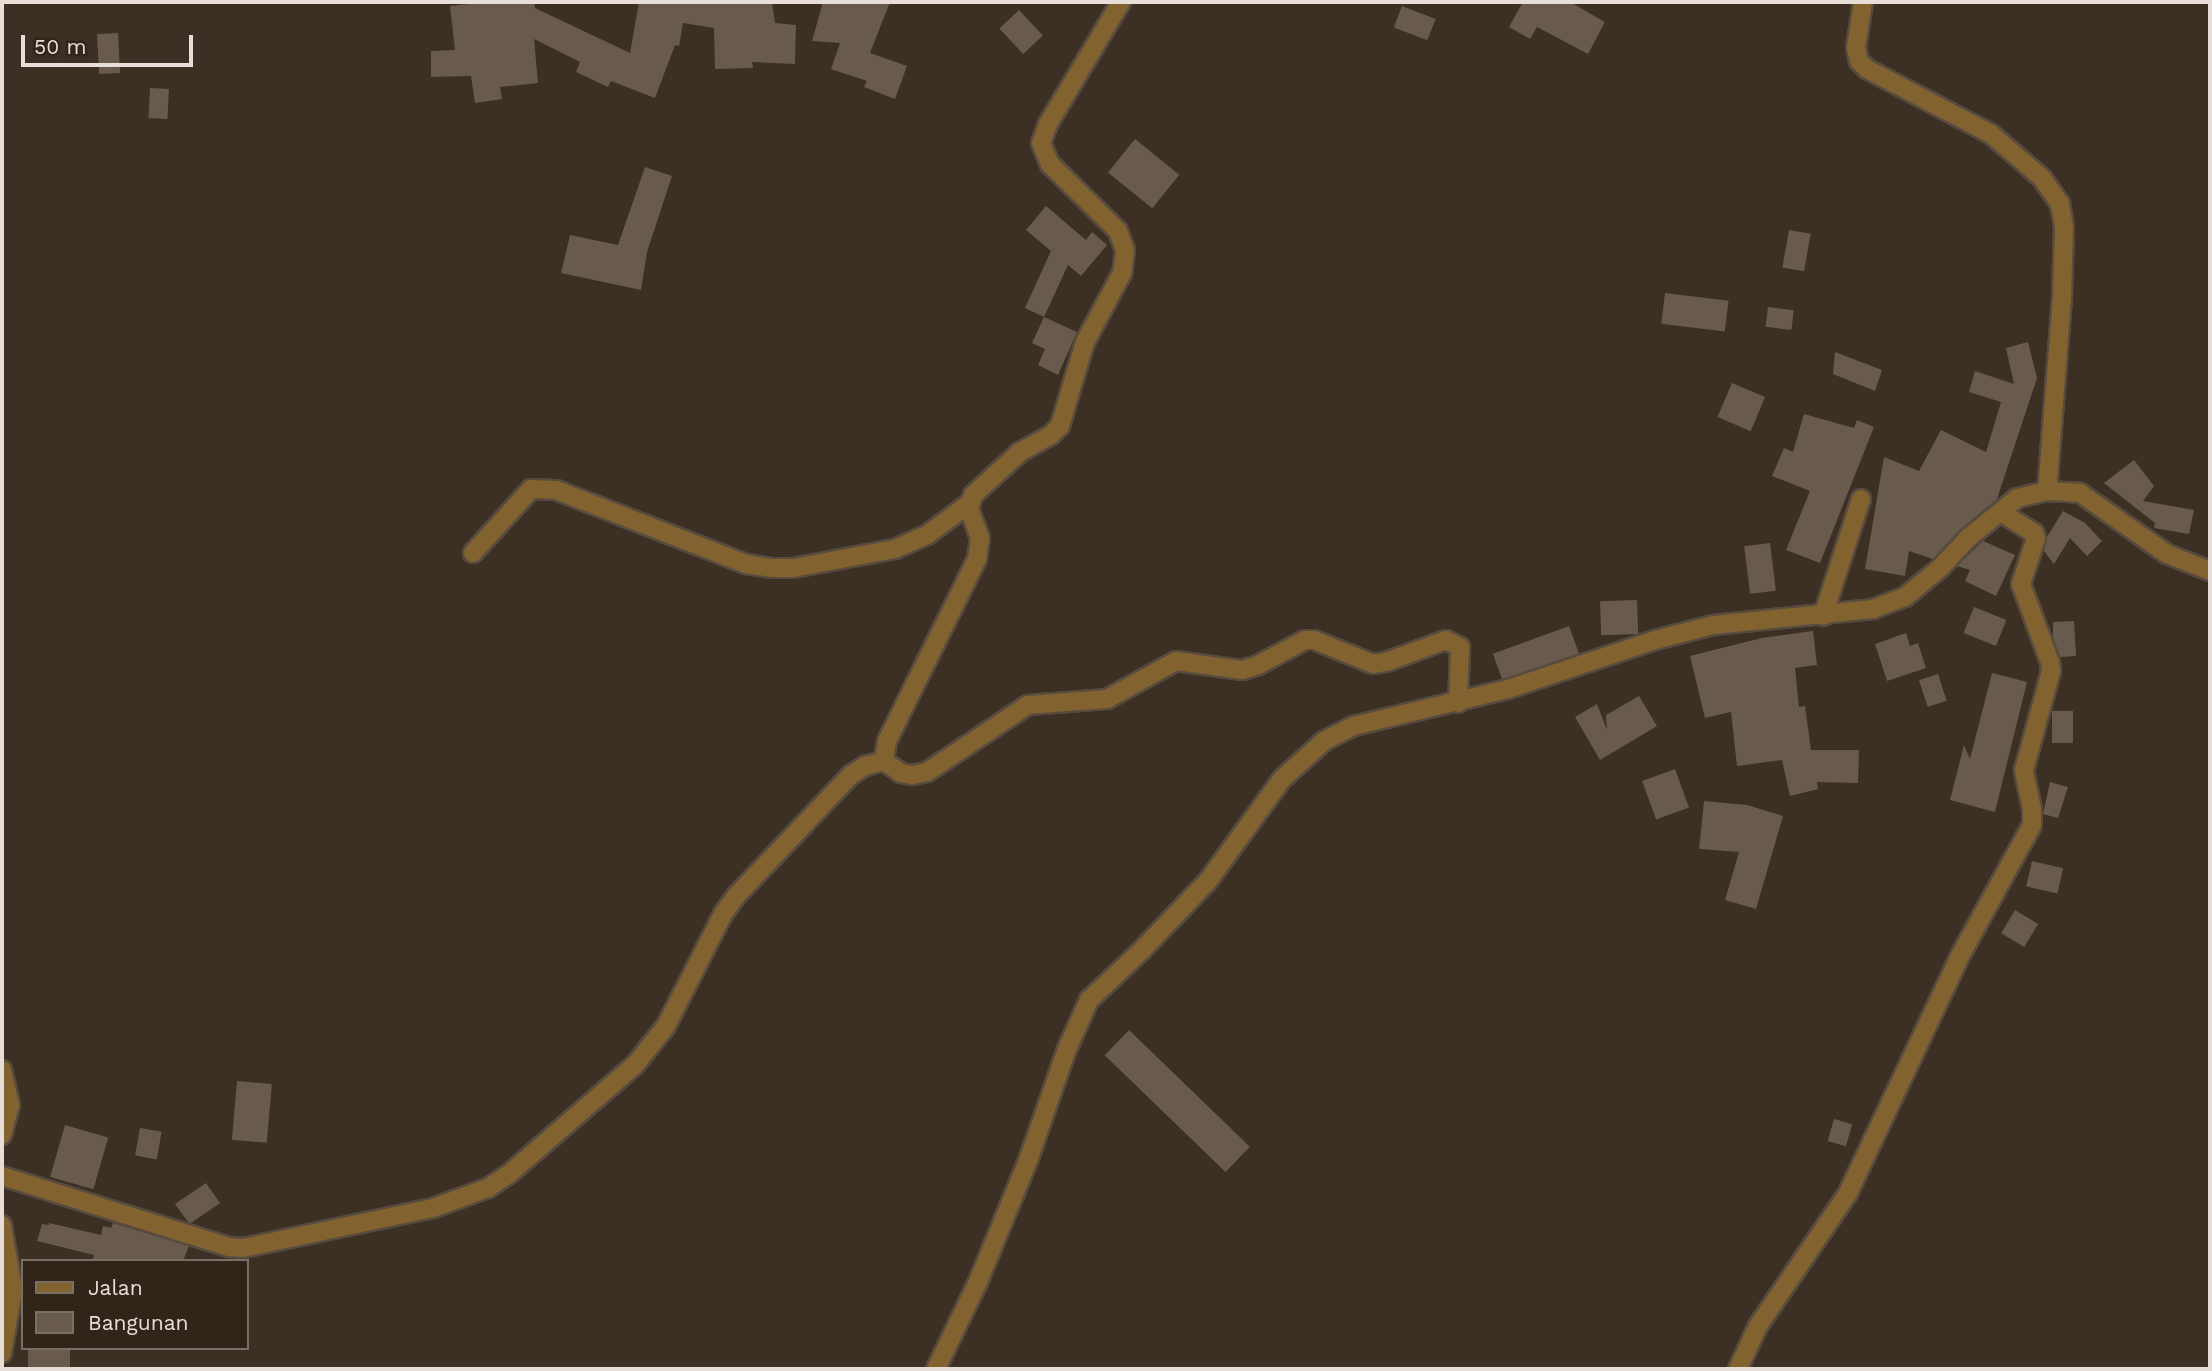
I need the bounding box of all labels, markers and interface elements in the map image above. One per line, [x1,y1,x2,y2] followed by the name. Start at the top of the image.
[24,21,196,65] scale bar
[34,34,86,59] text: 50 m
[21,1259,248,1350] legend
[88,1275,143,1300] text: Jalan
[88,1310,189,1335] text: Bangunan

